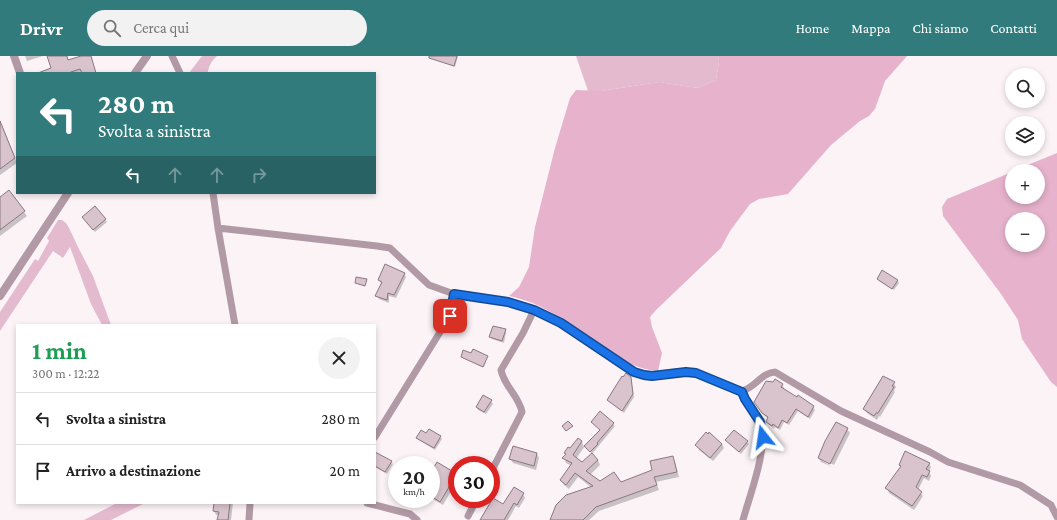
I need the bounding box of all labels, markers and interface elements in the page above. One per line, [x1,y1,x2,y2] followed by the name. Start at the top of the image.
[87,10,367,46] search box
[101,17,123,39] icon: search
[20,18,63,39] text: Drivr
[133,20,189,36] text: Cerca qui
[796,20,829,36] text: Home
[851,20,890,36] text: Mappa
[912,20,968,36] text: Chi siamo
[990,20,1037,36] text: Contatti
[1005,68,1045,252] map controls
[1005,68,1045,108] button: search
[32,88,84,140] icon: left
[98,88,175,119] text: 280 m
[1005,116,1045,156] button: layers
[98,121,211,141] text: Svolta a sinistra
[122,164,144,186] icon: left
[164,164,186,186] icon: ahead
[206,164,228,186] icon: ahead
[248,164,270,186] icon: right
[1005,164,1045,204] button: +
[1005,212,1045,252] button: −
[433,299,467,333] pin
[439,305,461,327] icon: arrive
[32,337,87,364] text: 1 min
[318,337,360,379] button: close
[32,366,100,381] text: 300 m · 12:22
[32,408,54,430] icon: left
[66,411,166,427] text: Svolta a sinistra
[321,411,360,427] text: 280 m
[742,416,784,458] position arrow
[448,456,500,508] speed limit sign: 30
[32,460,54,482] icon: arrive
[66,463,201,479] text: Arrivo a destinazione
[330,463,360,479] text: 20 m
[403,466,425,488] text: 20
[403,486,425,497] text: km/h

